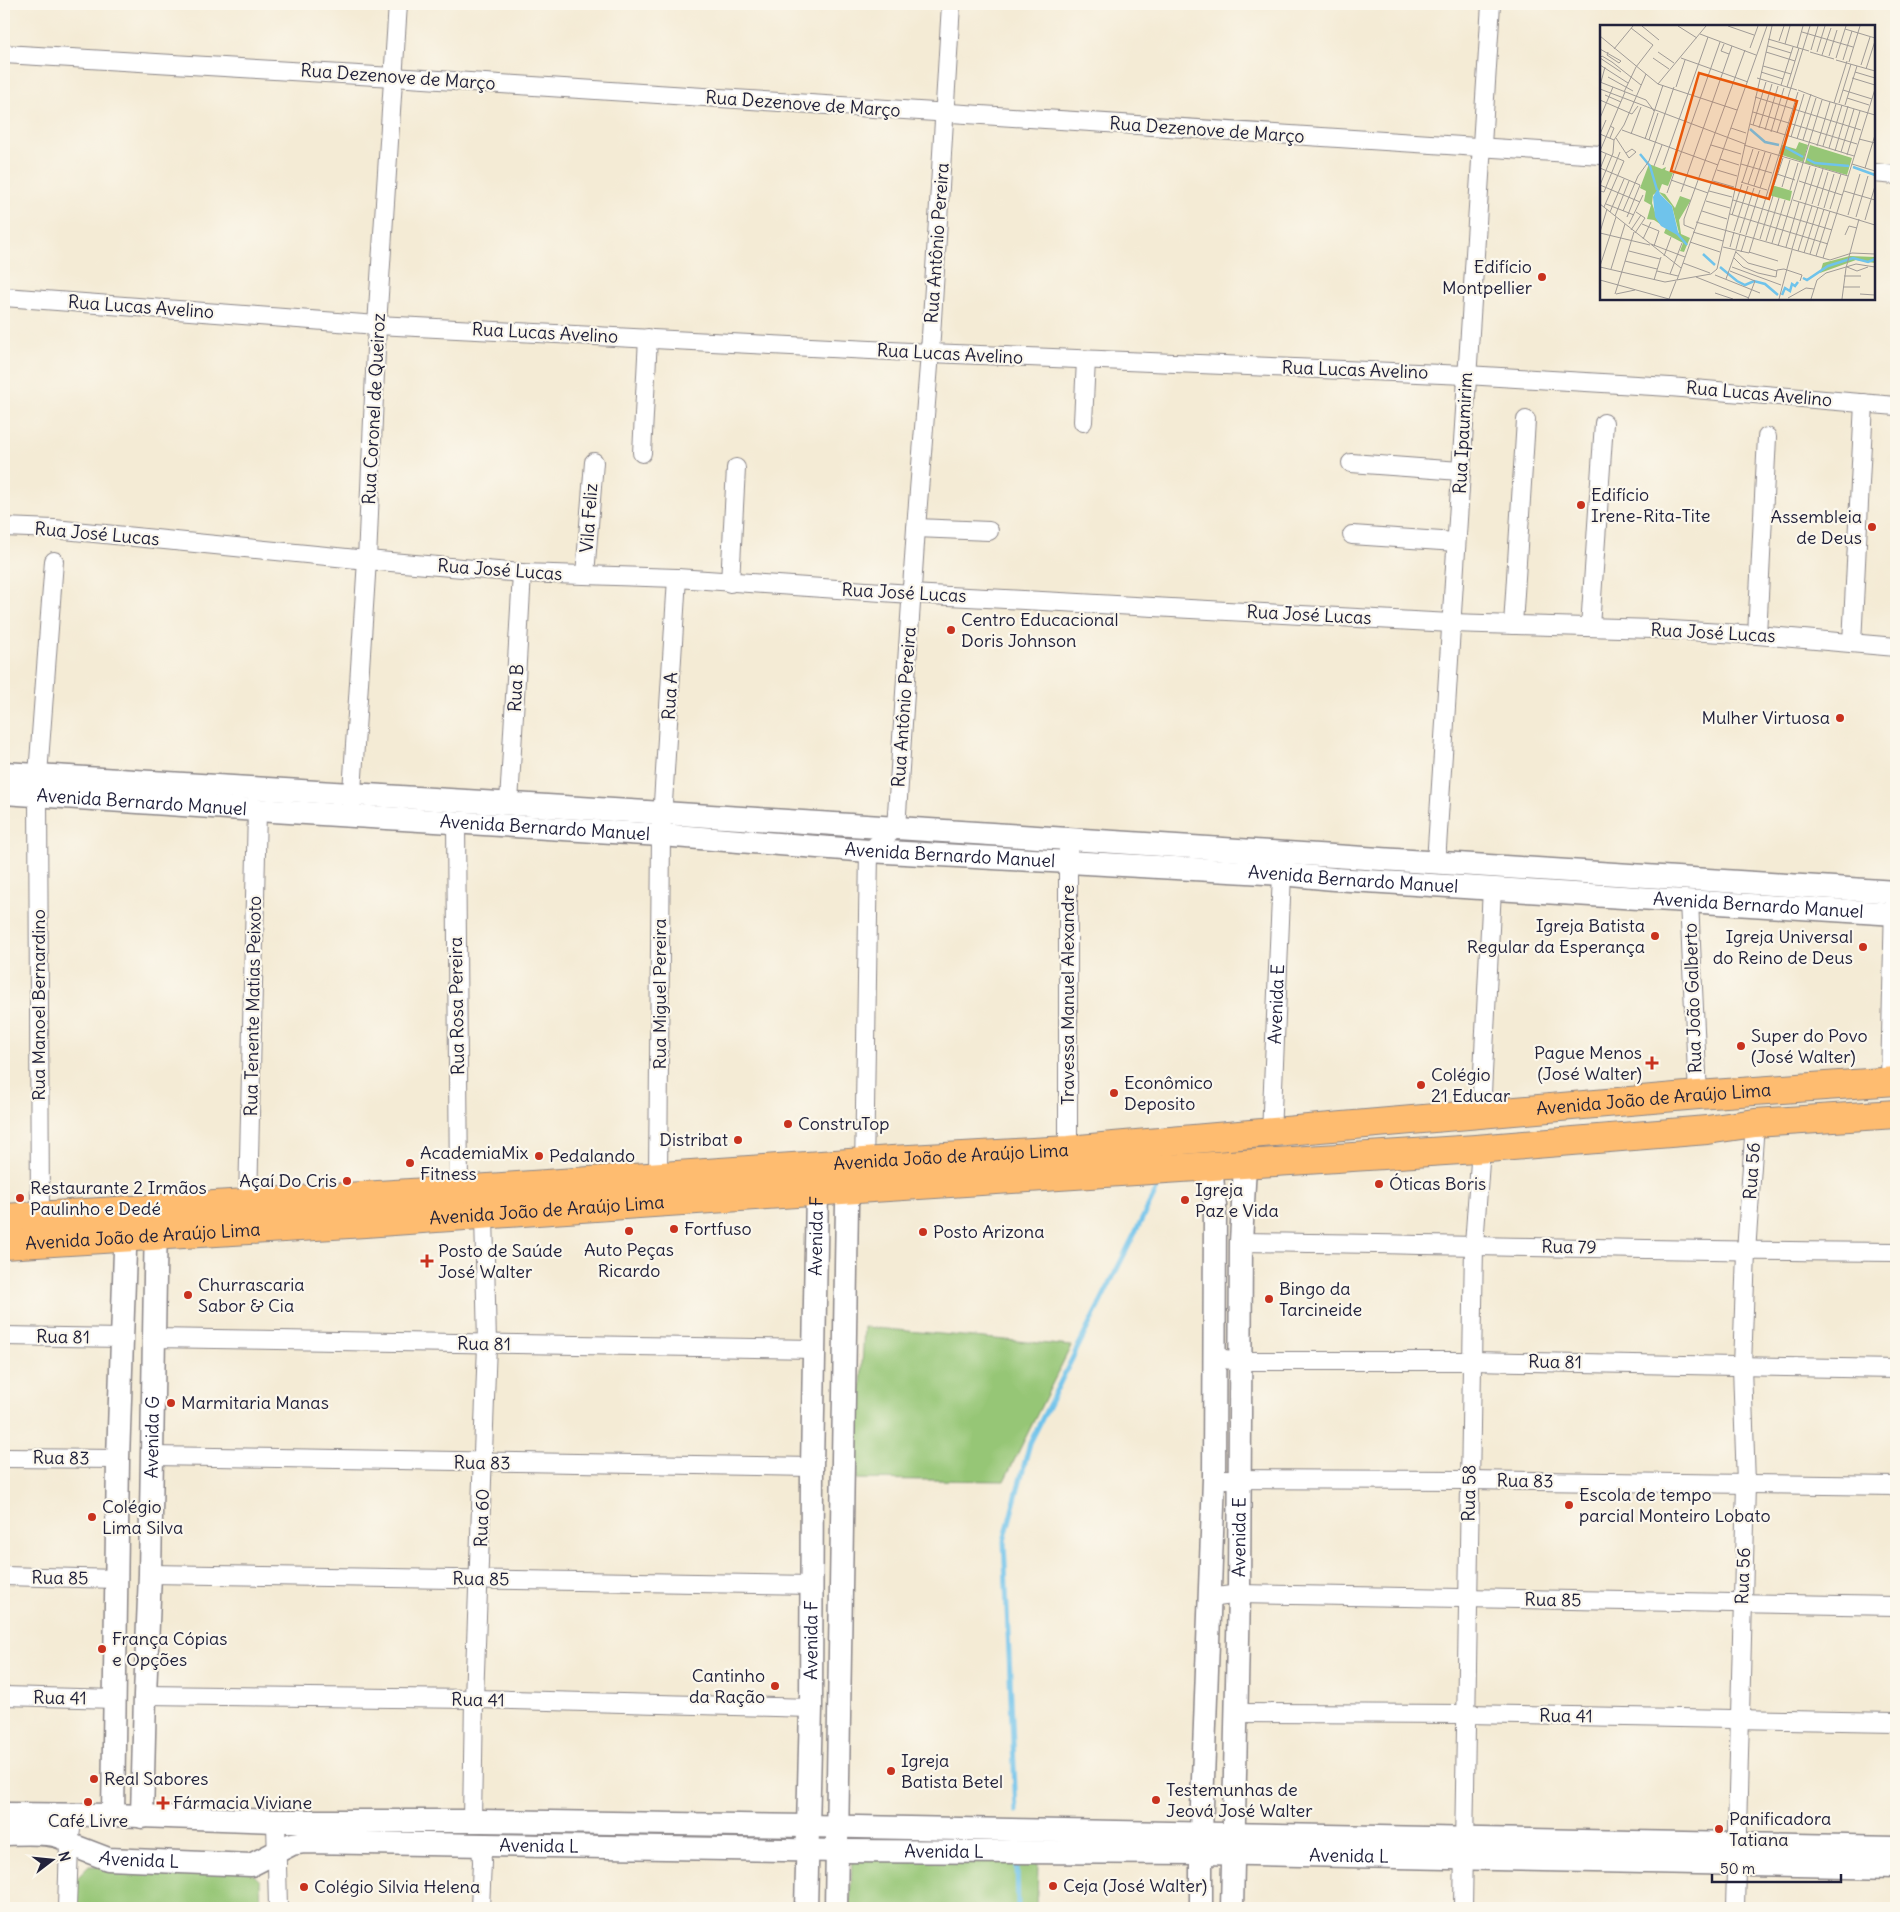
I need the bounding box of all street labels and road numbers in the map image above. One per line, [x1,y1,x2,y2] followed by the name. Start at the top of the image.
[300,58,496,95] street label: Rua Dezenove de Março
[705,85,901,122] street label: Rua Dezenove de Março
[1109,111,1305,148] street label: Rua Dezenove de Março
[919,162,954,324] street label: Rua Antônio Pereira
[67,290,215,323] street label: Rua Lucas Avelino
[357,312,390,505] street label: Rua Coronel de Queiroz
[471,317,619,348] street label: Rua Lucas Avelino
[876,338,1024,369] street label: Rua Lucas Avelino
[1281,355,1429,384] street label: Rua Lucas Avelino
[1448,371,1477,494] street label: Rua Ipaumirim
[1685,376,1833,411] street label: Rua Lucas Avelino
[575,482,602,553] street label: Vila Feliz
[34,517,160,550] street label: Rua José Lucas
[437,554,563,585] street label: Rua José Lucas
[841,578,967,607] street label: Rua José Lucas
[1246,600,1372,629] street label: Rua José Lucas
[1650,618,1776,647] street label: Rua José Lucas
[886,626,921,788] street label: Rua Antônio Pereira
[503,663,528,713] street label: Rua B
[657,671,682,720] street label: Rua A
[36,783,248,820] street label: Avenida Bernardo Manuel
[439,809,651,845] street label: Avenida Bernardo Manuel
[844,837,1056,872] street label: Avenida Bernardo Manuel
[1248,860,1459,898] street label: Avenida Bernardo Manuel
[1056,885,1079,1105] street label: Travessa Manuel Alexandre
[1653,887,1864,923] street label: Avenida Bernardo Manuel
[239,896,266,1116] street label: Rua Tenente Matias Peixoto
[27,909,50,1101] street label: Rua Manoel Bernardino
[648,918,671,1070] street label: Rua Miguel Pereira
[1678,922,1707,1074] street label: Rua João Galberto
[444,937,469,1075] street label: Rua Rosa Pereira
[1263,964,1289,1045] street label: Avenida E
[1535,1078,1772,1120] street label: Avenida João de Araújo Lima
[833,1138,1069,1175] street label: Avenida João de Araújo Lima
[1738,1142,1765,1200] street label: Rua 56
[428,1190,665,1230] street label: Avenida João de Araújo Lima
[803,1196,828,1276] street label: Avenida F
[24,1217,261,1255] street label: Avenida João de Araújo Lima
[1541,1235,1597,1258] street label: Rua 79
[36,1325,90,1348] street label: Rua 81
[457,1332,511,1355] street label: Rua 81
[1528,1350,1582,1373] street label: Rua 81
[140,1396,164,1479] street label: Avenida G
[32,1446,90,1469] street label: Rua 83
[453,1451,511,1474] street label: Rua 83
[1457,1464,1480,1522] street label: Rua 58
[1496,1469,1554,1492] street label: Rua 83
[469,1488,494,1548] street label: Rua 60
[1227,1497,1251,1577] street label: Avenida E
[1730,1547,1755,1605] street label: Rua 56
[31,1566,89,1589] street label: Rua 85
[452,1567,510,1590] street label: Rua 85
[1524,1588,1582,1611] street label: Rua 85
[799,1600,822,1680] street label: Avenida F
[33,1686,87,1709] street label: Rua 41
[451,1688,505,1711] street label: Rua 41
[1539,1704,1593,1727] street label: Rua 41
[499,1833,579,1858] street label: Avenida L
[904,1839,984,1863] street label: Avenida L
[1309,1843,1389,1868] street label: Avenida L
[96,1845,180,1873] street label: Avenida L

